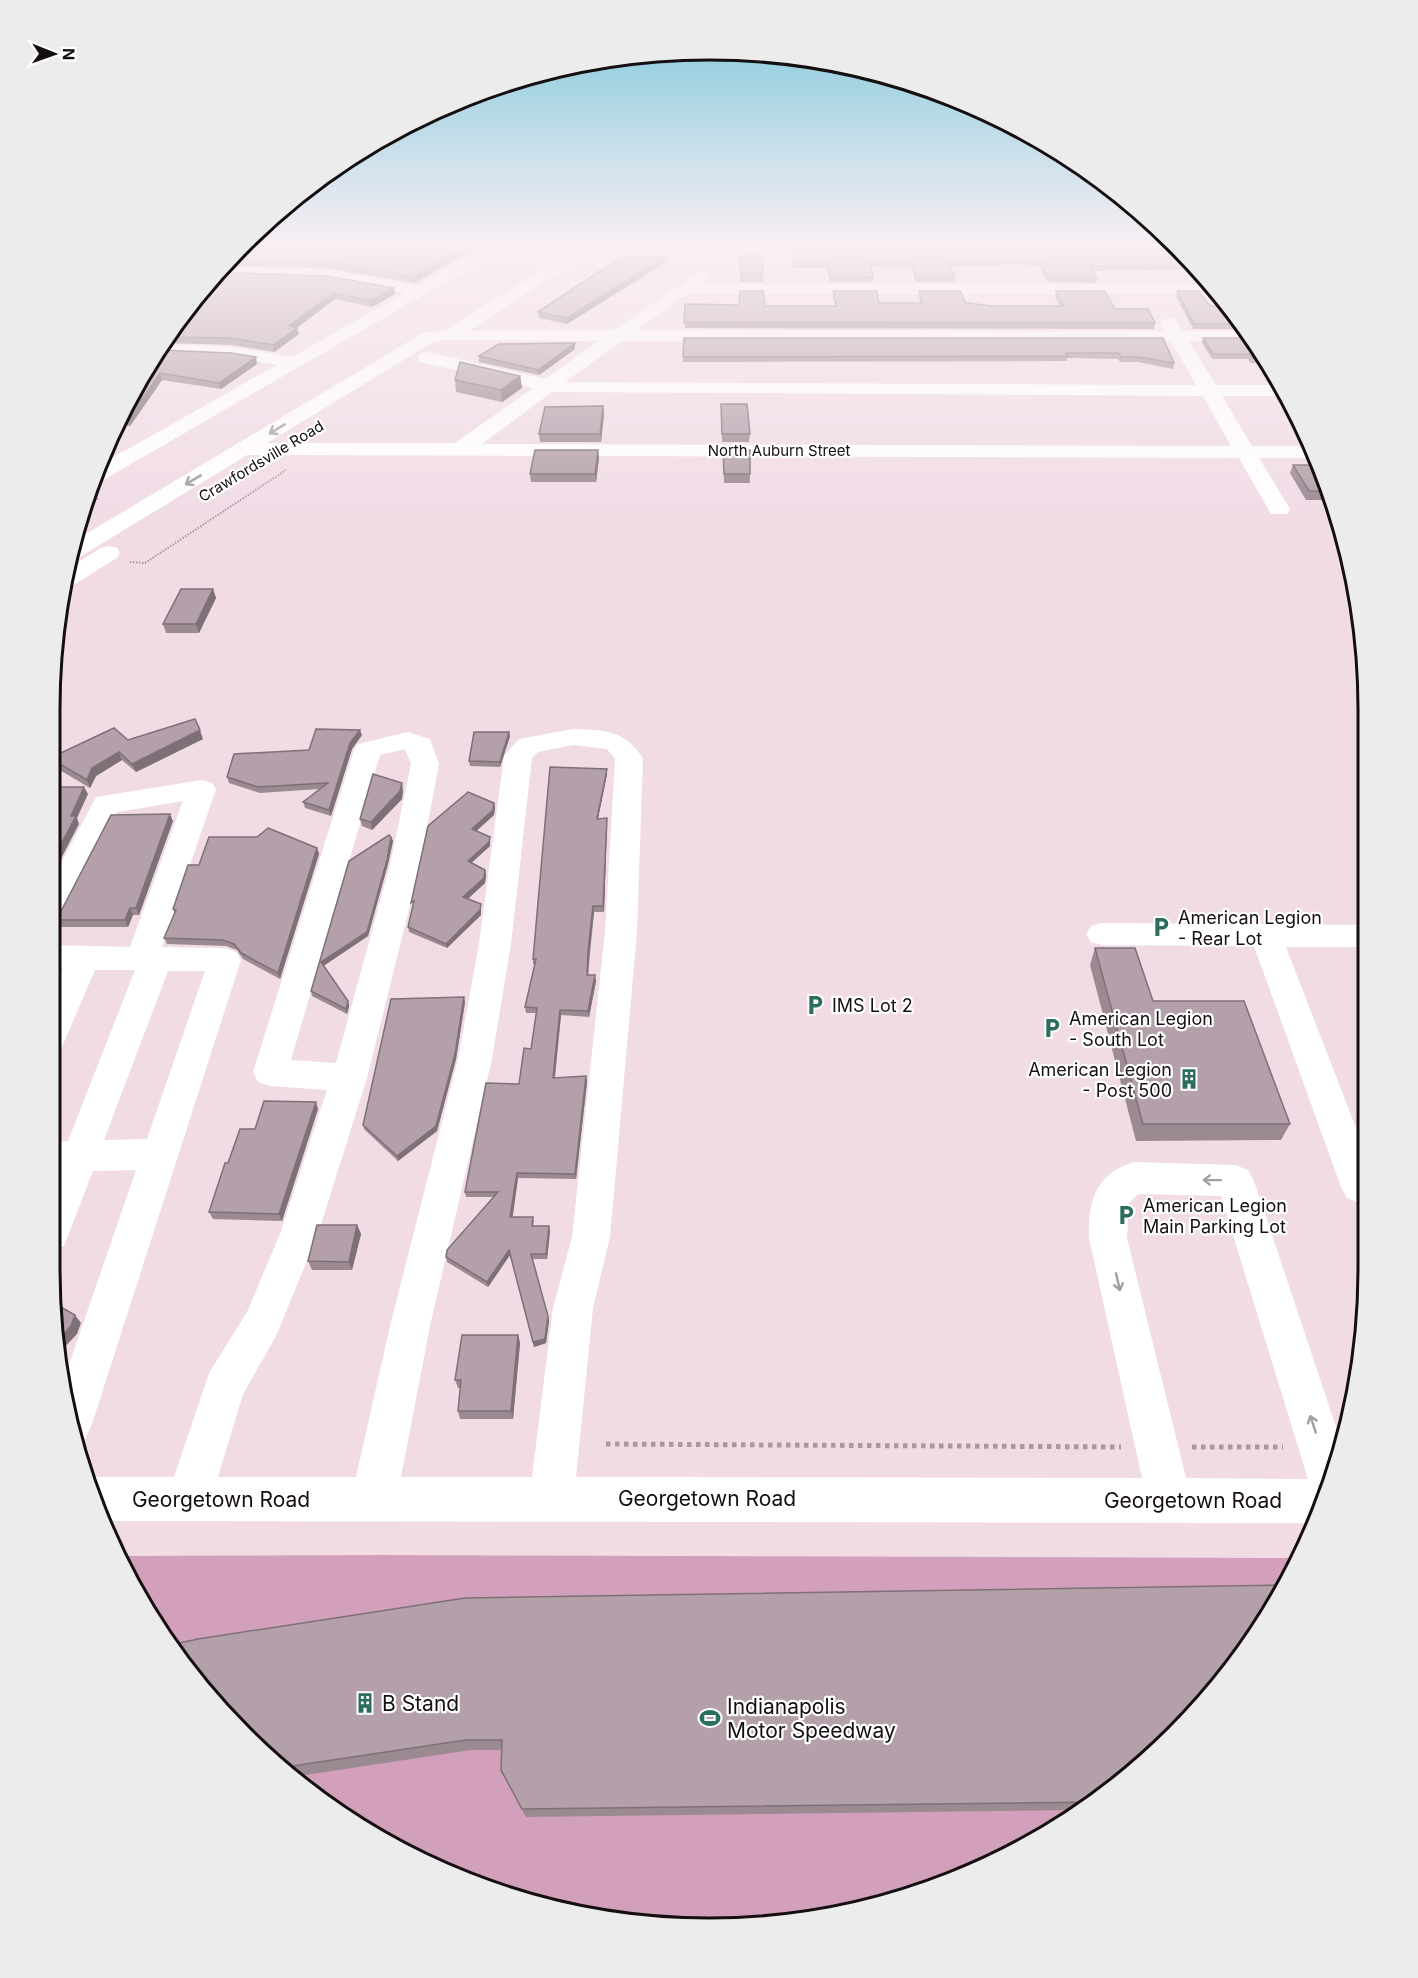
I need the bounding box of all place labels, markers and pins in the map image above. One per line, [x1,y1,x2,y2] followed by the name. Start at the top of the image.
[1178,907,1322,949] place label: American Legion - Rear Lot
[1149,915,1173,939] parking icon: American Legion - Rear Lot
[803,993,827,1017] parking icon: IMS Lot 2
[832,995,913,1016] place label: IMS Lot 2
[1069,1008,1213,1050] place label: American Legion - South Lot
[1040,1016,1064,1040] parking icon: American Legion - South Lot
[1028,1059,1172,1101] place label: American Legion - Post 500
[1177,1067,1201,1091] building icon: American Legion - Post 500
[1143,1195,1287,1237] place label: American Legion Main Parking Lot
[1114,1203,1138,1227] parking icon: American Legion Main Parking Lot
[353,1691,377,1715] building icon: B Stand
[382,1691,459,1716] place label: B Stand
[727,1694,896,1743] place label: Indianapolis Motor Speedway
[698,1706,722,1730] sports icon: Indianapolis Motor Speedway

